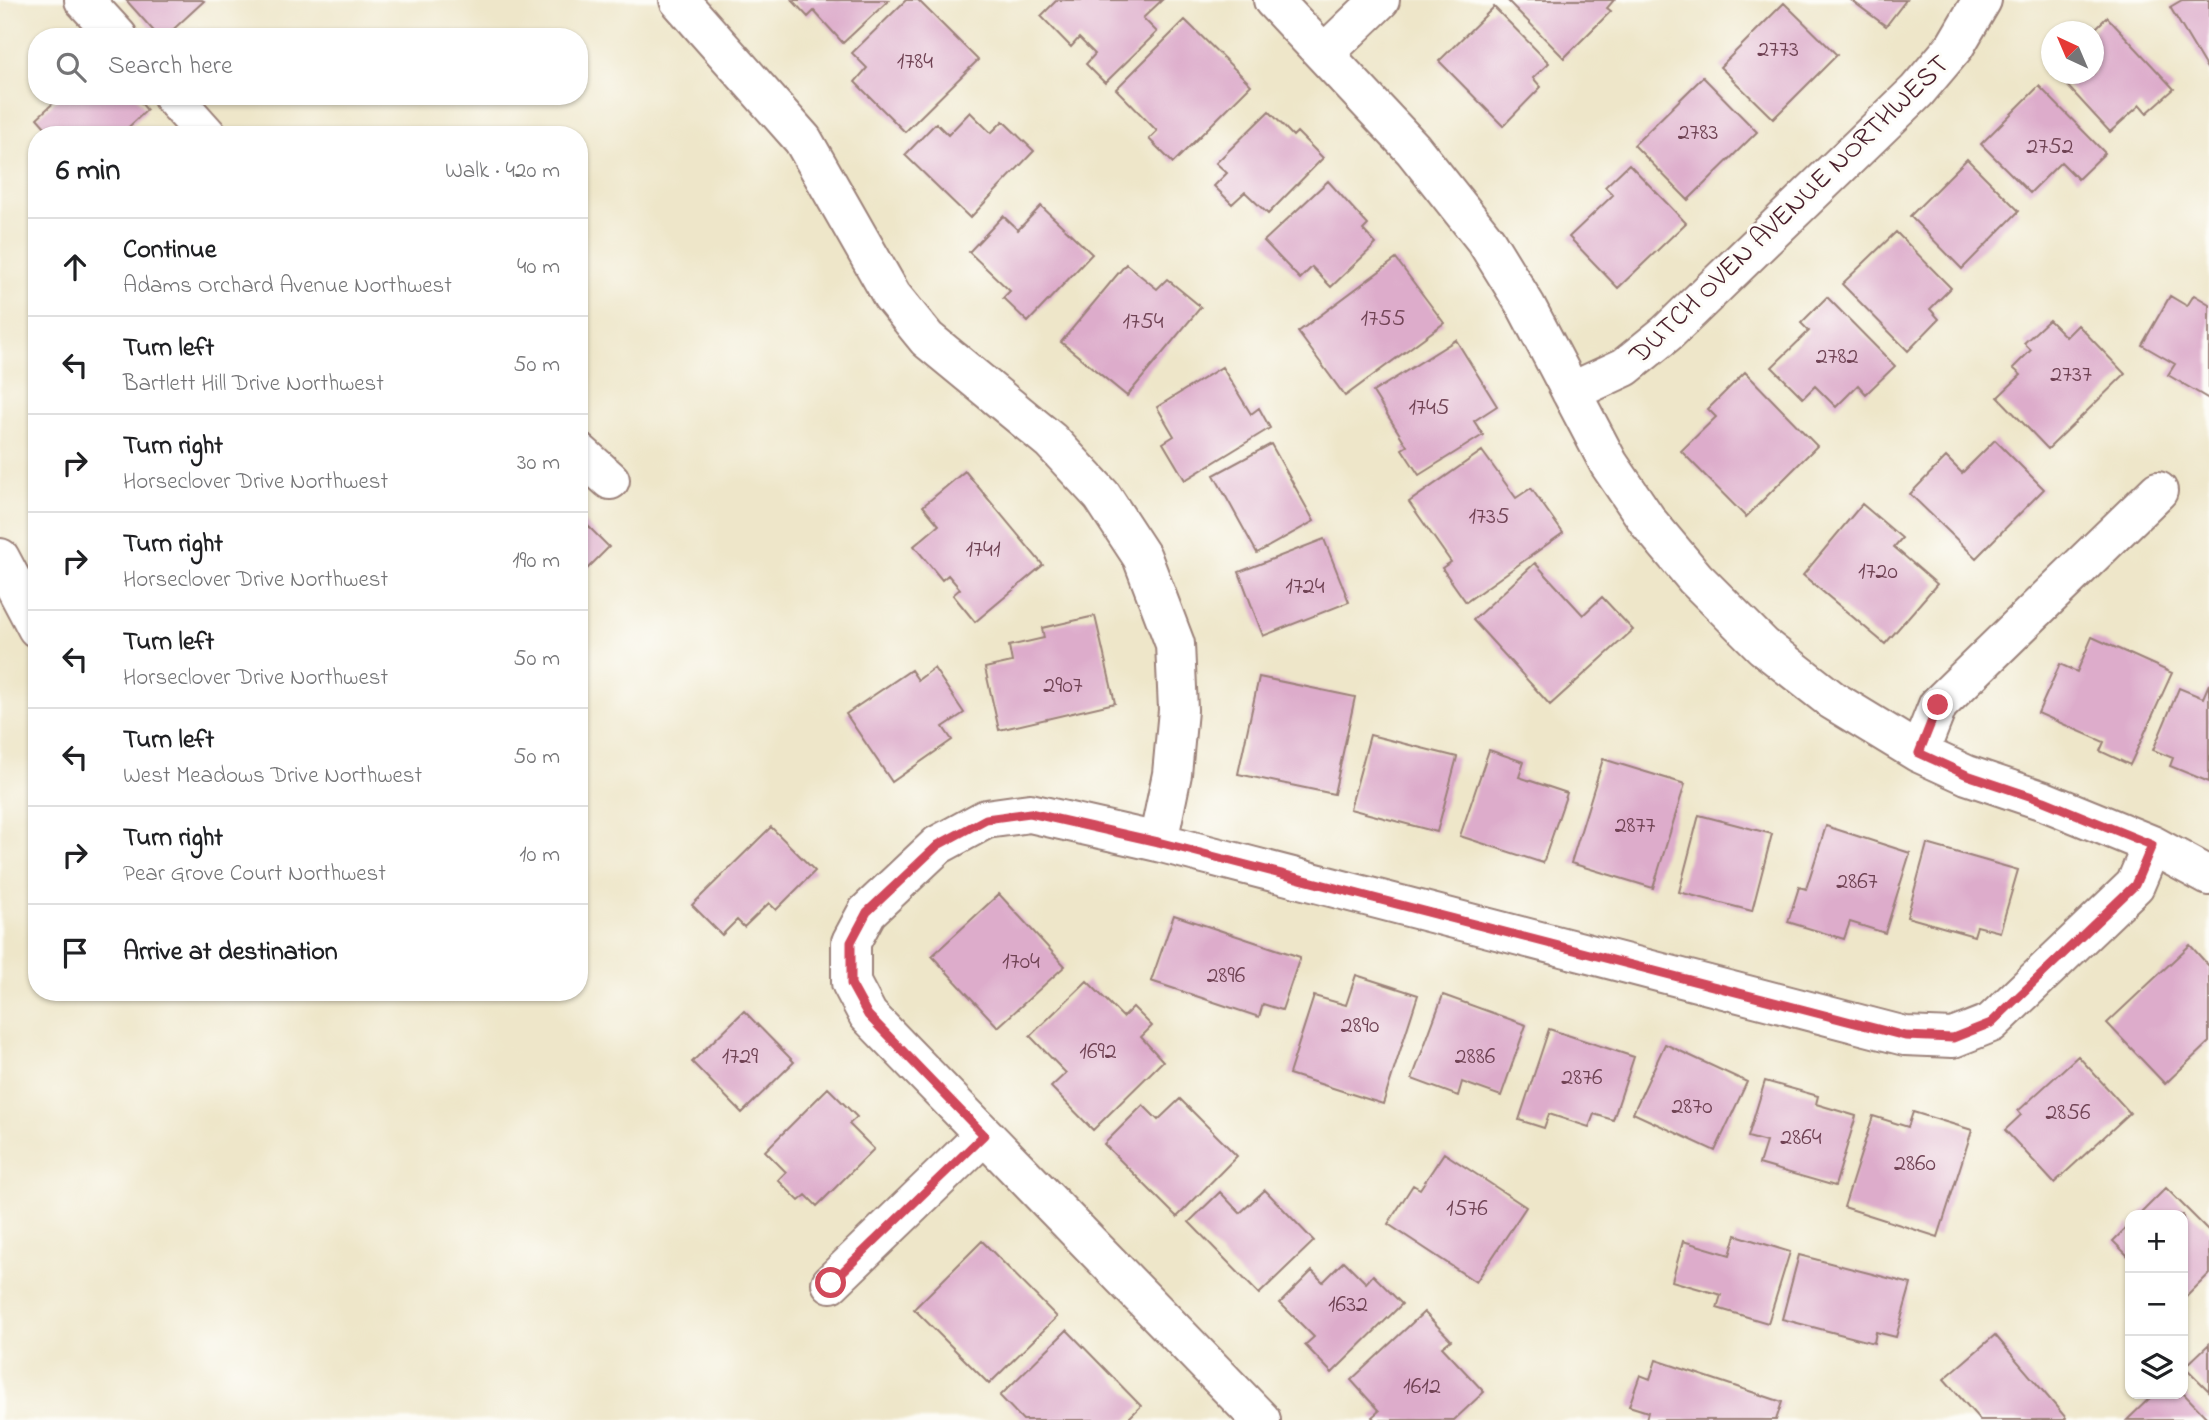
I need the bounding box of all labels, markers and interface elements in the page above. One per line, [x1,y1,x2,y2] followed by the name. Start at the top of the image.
[2041,21,2104,84] north arrow
[28,28,588,105] search box
[1757,33,1799,68] house number: 2773
[897,45,933,80] house number: 1784
[1620,46,1960,376] street label: DUTCH OVEN AVENUE NORTHWEST
[52,48,90,86] icon: search
[108,48,233,86] text: Search here
[1678,116,1718,151] house number: 2783
[2026,130,2074,165] house number: 2752
[56,150,120,194] text: 6 min
[445,155,560,188] text: Walk · 420 m
[123,232,216,270] text: Continue
[56,248,94,286] icon: ahead
[517,251,560,284] text: 40 m
[123,270,452,303] text: Adams Orchard Avenue Northwest
[1361,302,1406,337] house number: 1755
[1122,305,1164,340] house number: 1754
[123,330,214,368] text: Turn left
[1816,340,1858,375] house number: 2782
[56,346,94,384] icon: left
[513,349,560,382] text: 50 m
[2050,358,2092,393] house number: 2737
[123,368,384,401] text: Bartlett Hill Drive Northwest
[1408,391,1450,426] house number: 1745
[123,428,223,466] text: Turn right
[56,444,94,482] icon: right
[517,447,560,480] text: 30 m
[123,466,388,499] text: Horseclover Drive Northwest
[1468,500,1510,535] house number: 1735
[123,526,223,564] text: Turn right
[965,533,1001,568] house number: 1741
[56,542,94,580] icon: right
[512,545,560,578] text: 190 m
[1858,555,1898,590] house number: 1720
[123,564,388,597] text: Horseclover Drive Northwest
[1285,570,1325,605] house number: 1724
[123,624,214,662] text: Turn left
[56,640,94,678] icon: left
[513,643,560,676] text: 50 m
[123,662,388,695] text: Horseclover Drive Northwest
[1043,669,1083,704] house number: 2907
[1922,689,1953,720] route end
[123,722,214,760] text: Turn left
[56,738,94,776] icon: left
[513,741,560,774] text: 50 m
[123,760,422,793] text: West Meadows Drive Northwest
[1615,809,1655,844] house number: 2877
[123,820,223,858] text: Turn right
[56,836,94,874] icon: right
[519,839,560,872] text: 10 m
[123,858,386,891] text: Pear Grove Court Northwest
[1836,865,1878,900] house number: 2867
[56,934,94,972] icon: arrive
[123,934,338,972] text: Arrive at destination
[1002,945,1040,980] house number: 1704
[1207,959,1246,994] house number: 2896
[1341,1009,1379,1044] house number: 2890
[1079,1035,1117,1070] house number: 1692
[722,1040,759,1075] house number: 1729
[1455,1040,1496,1075] house number: 2886
[1561,1061,1603,1096] house number: 2876
[1671,1090,1713,1125] house number: 2870
[2045,1096,2091,1131] house number: 2856
[1780,1121,1822,1156] house number: 2864
[1894,1147,1936,1182] house number: 2860
[1446,1192,1488,1227] house number: 1576
[2125,1210,2188,1399] map controls
[2125,1210,2188,1273] button: +
[815,1267,846,1298] route start
[2125,1273,2188,1336] button: −
[1328,1288,1368,1323] house number: 1632
[2125,1336,2188,1399] button: layers
[1403,1370,1441,1405] house number: 1612

